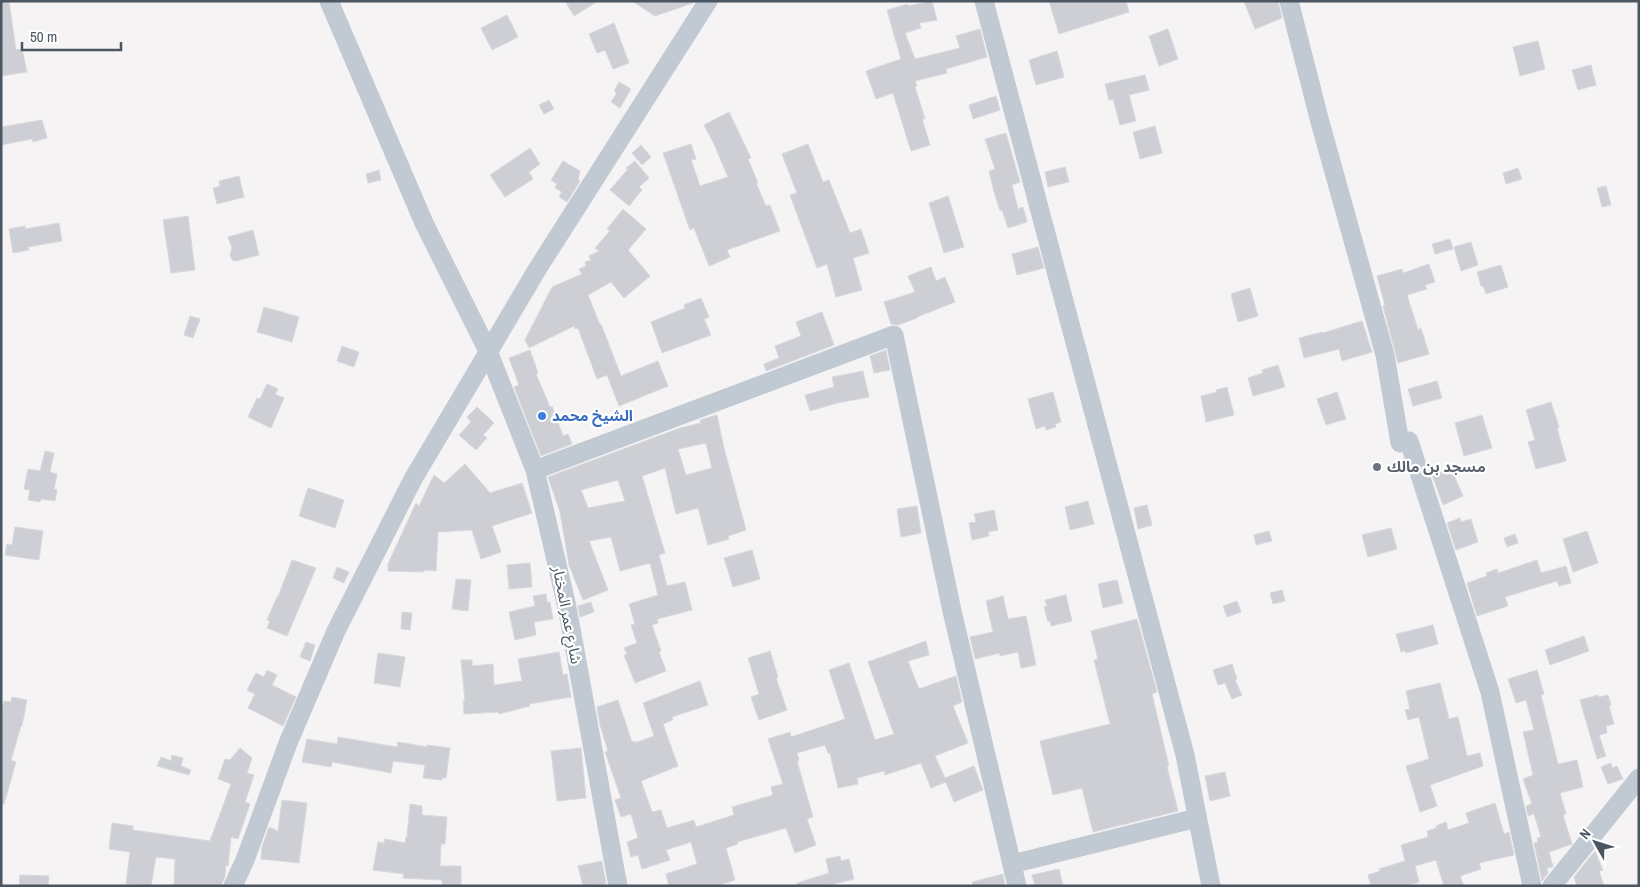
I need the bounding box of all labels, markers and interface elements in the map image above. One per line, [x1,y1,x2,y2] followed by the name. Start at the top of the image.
[22,20,121,52] scale bar
[30,26,57,47] text: 50 m
[552,405,633,427] place label: الشيخ محمد
[536,410,548,422] marker: الشيخ محمد
[1387,456,1486,477] place label: مسجد بن مالك
[1371,461,1383,473] marker: مسجد بن مالك
[546,563,587,666] street label: شارع عمر المختار
[1570,817,1620,867] north arrow
[1575,825,1595,843] text: N

